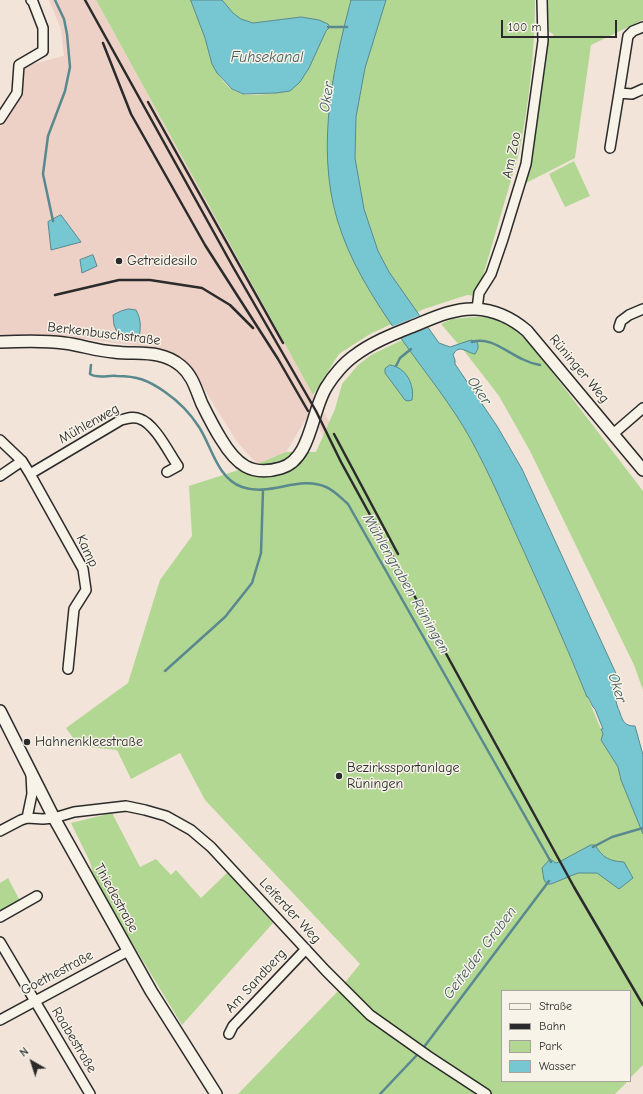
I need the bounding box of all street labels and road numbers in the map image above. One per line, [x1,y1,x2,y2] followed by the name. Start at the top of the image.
[499,130,525,180] street label: Am Zoo
[46,319,162,349] street label: Berkenbuschstraße
[545,331,613,407] street label: Rüninger Weg
[56,400,122,448] street label: Mühlenweg
[72,532,102,570] street label: Kamp
[90,861,142,935] street label: Thiedestraße
[256,875,324,947] street label: Leiferder Weg
[222,945,290,1017] street label: Am Sandberg
[18,947,96,999] street label: Goethestraße
[48,1004,100,1076] street label: Raabestraße

